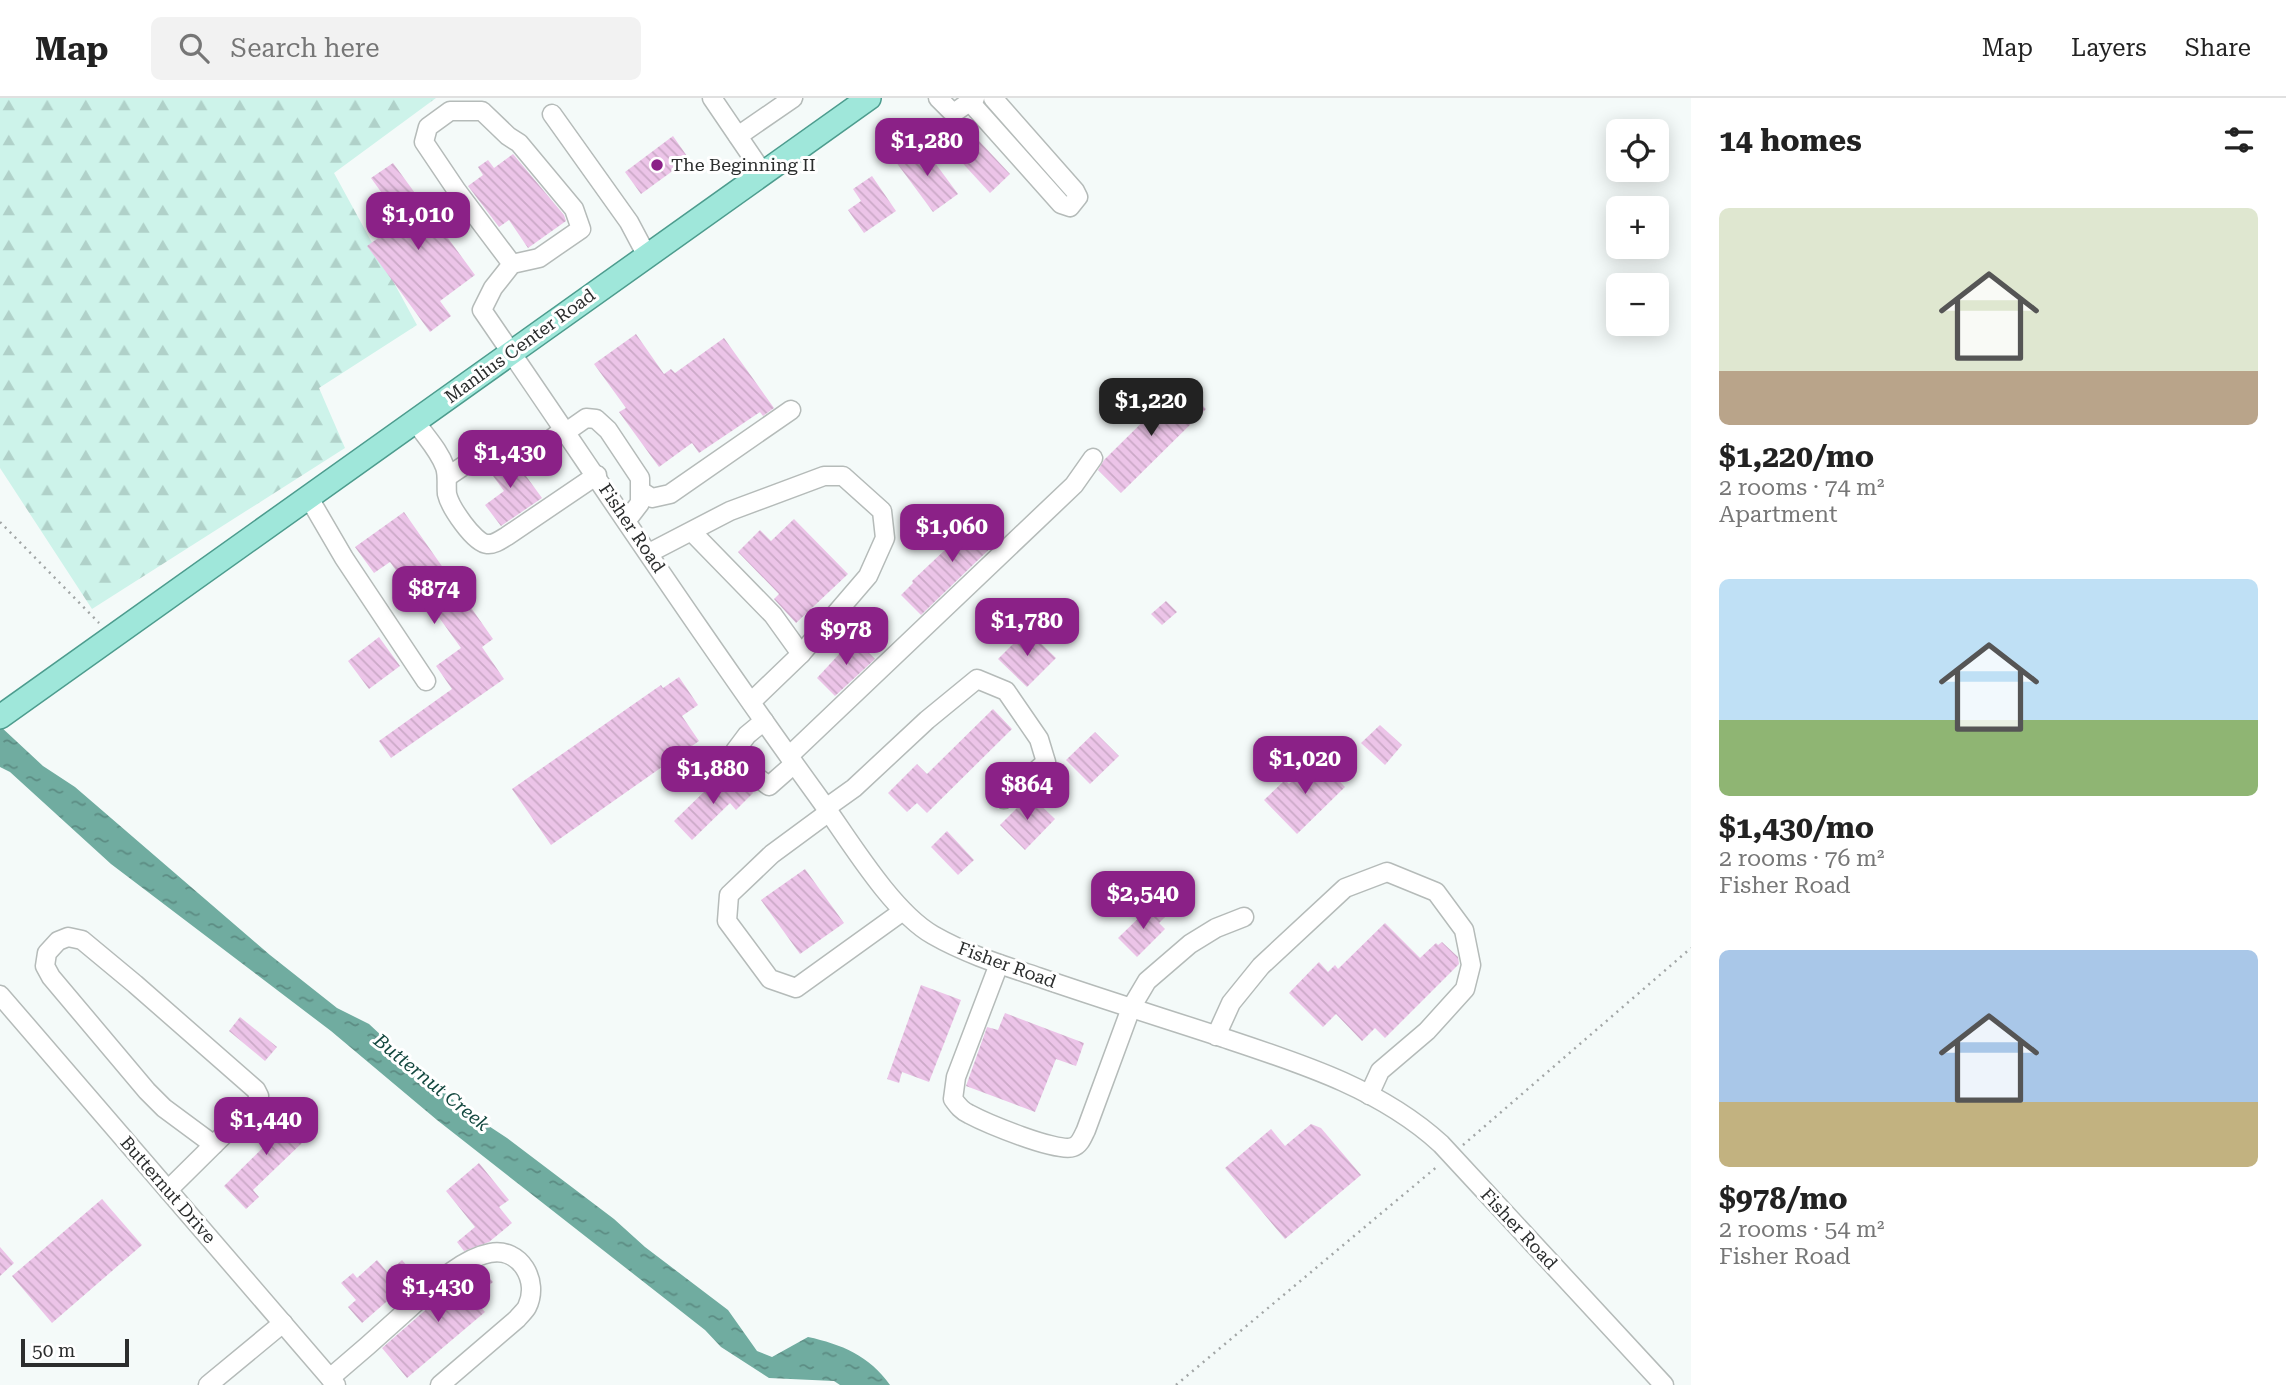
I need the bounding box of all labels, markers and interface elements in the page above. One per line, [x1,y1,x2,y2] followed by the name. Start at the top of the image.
[151,17,641,80] search box
[35,29,109,68] text: Map
[175,29,213,67] icon: search
[231,33,380,63] text: Search here
[1982,34,2033,62] text: Map
[2071,34,2147,62] text: Layers
[2185,34,2251,62] text: Share
[870,118,984,178] pin: $1,280
[1606,119,1669,336] map controls
[1606,119,1669,182] button: locate
[2220,121,2258,159] icon: filters
[1719,123,1862,158] text: 14 homes
[891,127,963,154] text: $1,280
[671,154,816,175] place label: The Beginning II
[649,157,665,173] marker: The Beginning II
[361,192,475,252] pin: $1,010
[1606,196,1669,259] button: +
[382,201,454,228] text: $1,010
[1926,253,2052,379] icon: home
[1606,273,1669,336] button: −
[440,284,599,407] street label: Manlius Center Road
[1094,378,1208,438] pin: $1,220
[1115,387,1187,414] text: $1,220
[453,430,567,490] pin: $1,430
[474,439,546,466] text: $1,430
[1719,439,1874,474] text: $1,220/mo
[1719,474,1885,501] text: 2 rooms · 74 m²
[595,479,670,577] street label: Fisher Road
[1719,501,1838,528] text: Apartment
[895,504,1009,564] pin: $1,060
[916,513,988,540] text: $1,060
[393,566,475,626] pin: $874
[408,575,460,602] text: $874
[970,598,1084,658] pin: $1,780
[991,607,1063,634] text: $1,780
[805,608,887,667] pin: $978
[820,616,872,643] text: $978
[1926,624,2052,750] icon: home
[1248,736,1362,796] pin: $1,020
[1269,745,1341,772] text: $1,020
[656,746,770,806] pin: $1,880
[677,755,749,782] text: $1,880
[986,762,1068,822] pin: $864
[1001,771,1053,798] text: $864
[1719,810,1874,845] text: $1,430/mo
[1719,845,1885,872] text: 2 rooms · 76 m²
[1086,872,1200,931] pin: $2,540
[1719,872,1850,899] text: Fisher Road
[1107,880,1179,907] text: $2,540
[955,937,1060,992] street label: Fisher Road
[1926,995,2052,1121] icon: home
[369,1028,495,1136] water label: Butternut Creek
[209,1098,323,1157] pin: $1,440
[230,1106,302,1133] text: $1,440
[116,1132,221,1247] street label: Butternut Drive
[1719,1181,1848,1216] text: $978/mo
[1477,1184,1562,1274] street label: Fisher Road
[1719,1216,1885,1243] text: 2 rooms · 54 m²
[1719,1243,1850,1270] text: Fisher Road
[381,1264,495,1324] pin: $1,430
[402,1273,474,1300] text: $1,430
[21,1336,130,1368] scale bar
[32,1339,75,1362] text: 50 m

